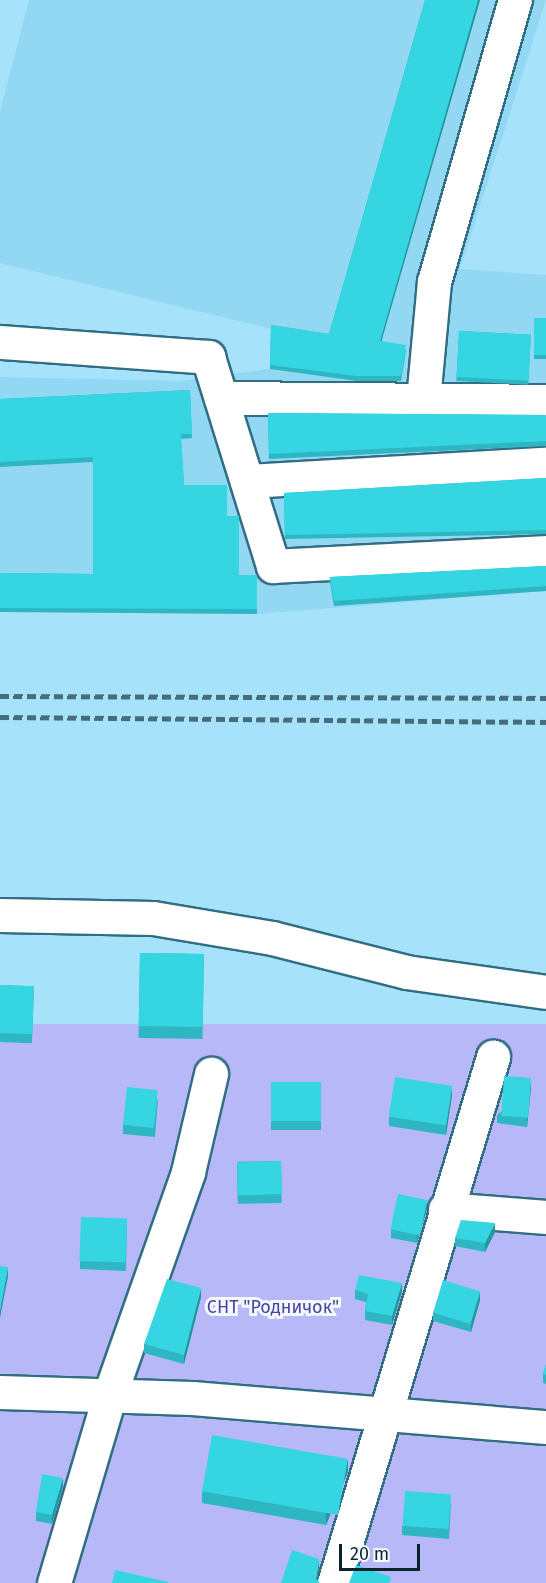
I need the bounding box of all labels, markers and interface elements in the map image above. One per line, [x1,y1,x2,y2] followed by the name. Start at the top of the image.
[207,1296,339,1318] park label: СНТ "Родничок"
[342,1532,423,1570] scale bar
[350,1543,389,1565] text: 20 m

